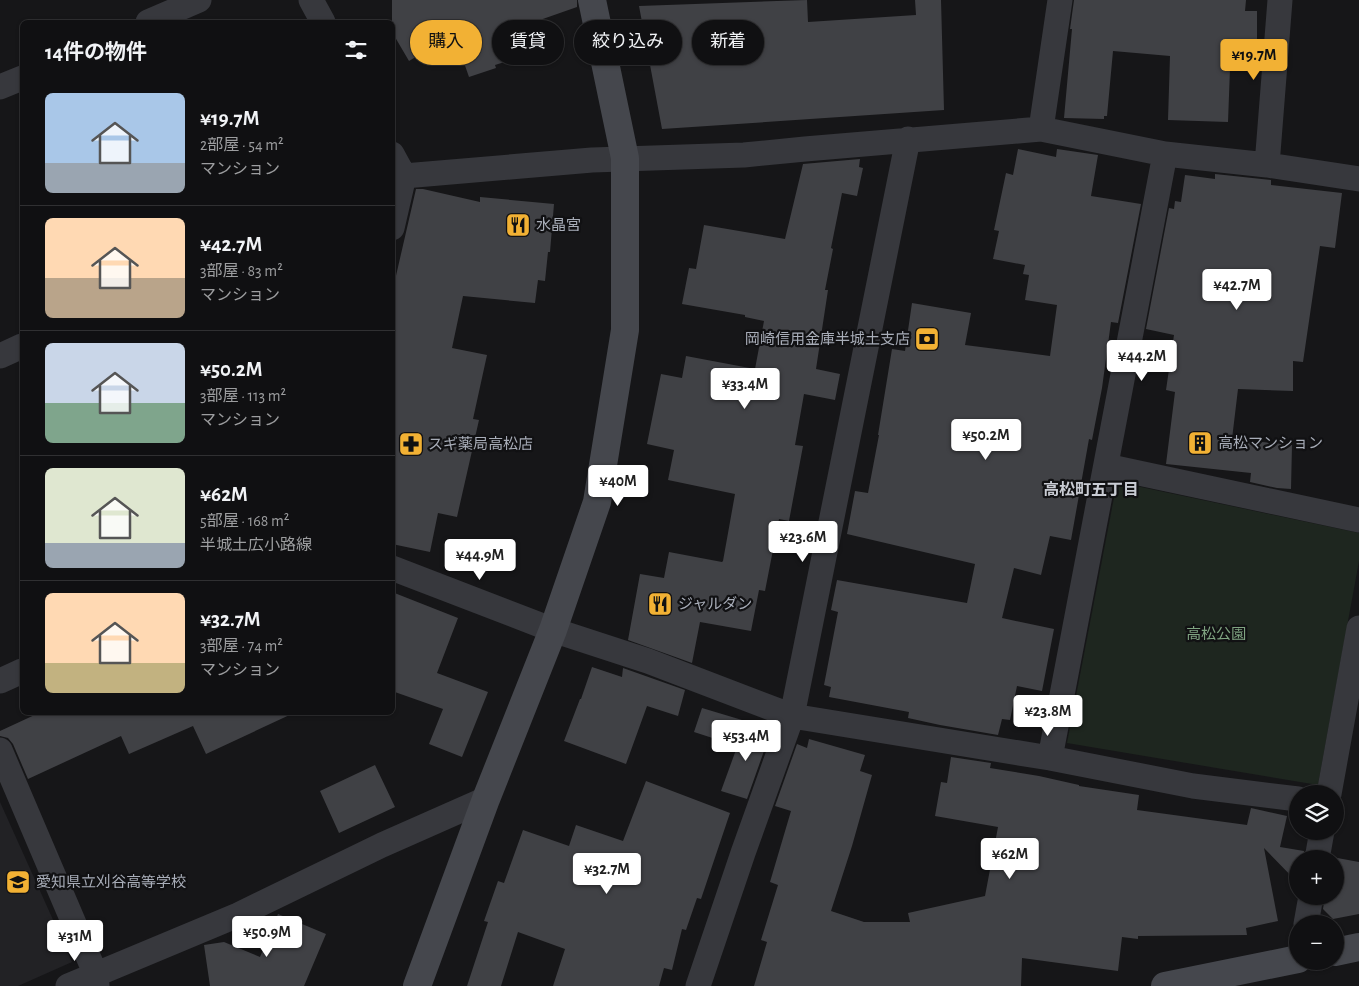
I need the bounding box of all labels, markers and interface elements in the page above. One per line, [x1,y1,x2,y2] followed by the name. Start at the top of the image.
[410,20,482,65] chip: 購入
[492,20,564,65] chip: 賃貸
[574,20,682,65] chip: 絞り込み
[692,20,764,65] chip: 新着
[342,36,370,64] icon: filters
[1213,38,1295,81] pin: ¥19.7M
[45,42,147,63] text: 14件の物件
[1231,47,1277,63] text: ¥19.7M
[200,108,259,129] text: ¥19.7M
[85,113,145,173] icon: home
[200,137,284,153] text: 2部屋 · 54 m²
[200,161,280,177] text: マンション
[505,212,531,238] restaurant icon: 水晶宮
[536,217,581,233] place label: 水晶宮
[200,234,262,255] text: ¥42.7M
[85,238,145,298] icon: home
[200,263,283,279] text: 3部屋 · 83 m²
[1196,268,1278,311] pin: ¥42.7M
[1213,277,1261,293] text: ¥42.7M
[200,287,280,303] text: マンション
[914,326,940,352] bank icon: 岡崎信用金庫半城土支店
[745,331,910,347] place label: 岡崎信用金庫半城土支店
[1101,340,1183,382] pin: ¥44.2M
[1118,348,1166,364] text: ¥44.2M
[200,359,263,380] text: ¥50.2M
[85,363,145,423] icon: home
[704,368,786,410] pin: ¥33.4M
[722,376,768,392] text: ¥33.4M
[200,388,286,404] text: 3部屋 · 113 m²
[200,412,280,428] text: マンション
[945,418,1027,461] pin: ¥50.2M
[962,427,1010,443] text: ¥50.2M
[1187,430,1213,456] building icon: 高松マンション
[398,431,424,457] pharmacy icon: スギ薬局高松店
[1218,435,1323,451] place label: 高松マンション
[428,436,533,452] place label: スギ薬局高松店
[588,464,648,507] pin: ¥40M
[599,473,637,489] text: ¥40M
[1043,481,1139,498] district label: 高松町五丁目
[200,484,248,505] text: ¥62M
[85,488,145,548] icon: home
[200,513,289,529] text: 5部屋 · 168 m²
[762,520,844,563] pin: ¥23.6M
[780,529,827,545] text: ¥23.6M
[200,537,312,553] text: 半城土広小路線
[439,538,521,581] pin: ¥44.9M
[456,547,504,563] text: ¥44.9M
[647,591,673,617] restaurant icon: ジャルダン
[678,596,752,612] place label: ジャルダン
[200,609,261,630] text: ¥32.7M
[85,613,145,673] icon: home
[1186,626,1246,642] park label: 高松公園
[200,638,283,654] text: 3部屋 · 74 m²
[200,662,280,678] text: マンション
[1007,694,1089,737] pin: ¥23.8M
[1024,703,1072,719] text: ¥23.8M
[705,720,787,762] pin: ¥53.4M
[723,728,769,744] text: ¥53.4M
[1289,785,1344,970] map controls
[1289,785,1344,840] button: layers
[980,838,1040,880] pin: ¥62M
[992,846,1028,862] text: ¥62M
[1289,850,1344,905] button: +
[566,852,648,895] pin: ¥32.7M
[584,861,630,877] text: ¥32.7M
[5,869,31,895] school or university icon: 愛知県立刈谷高等学校
[36,874,186,890] place label: 愛知県立刈谷高等学校
[1289,915,1344,970] button: −
[226,916,308,958] pin: ¥50.9M
[45,920,105,962] pin: ¥31M
[243,924,291,940] text: ¥50.9M
[58,928,92,944] text: ¥31M

